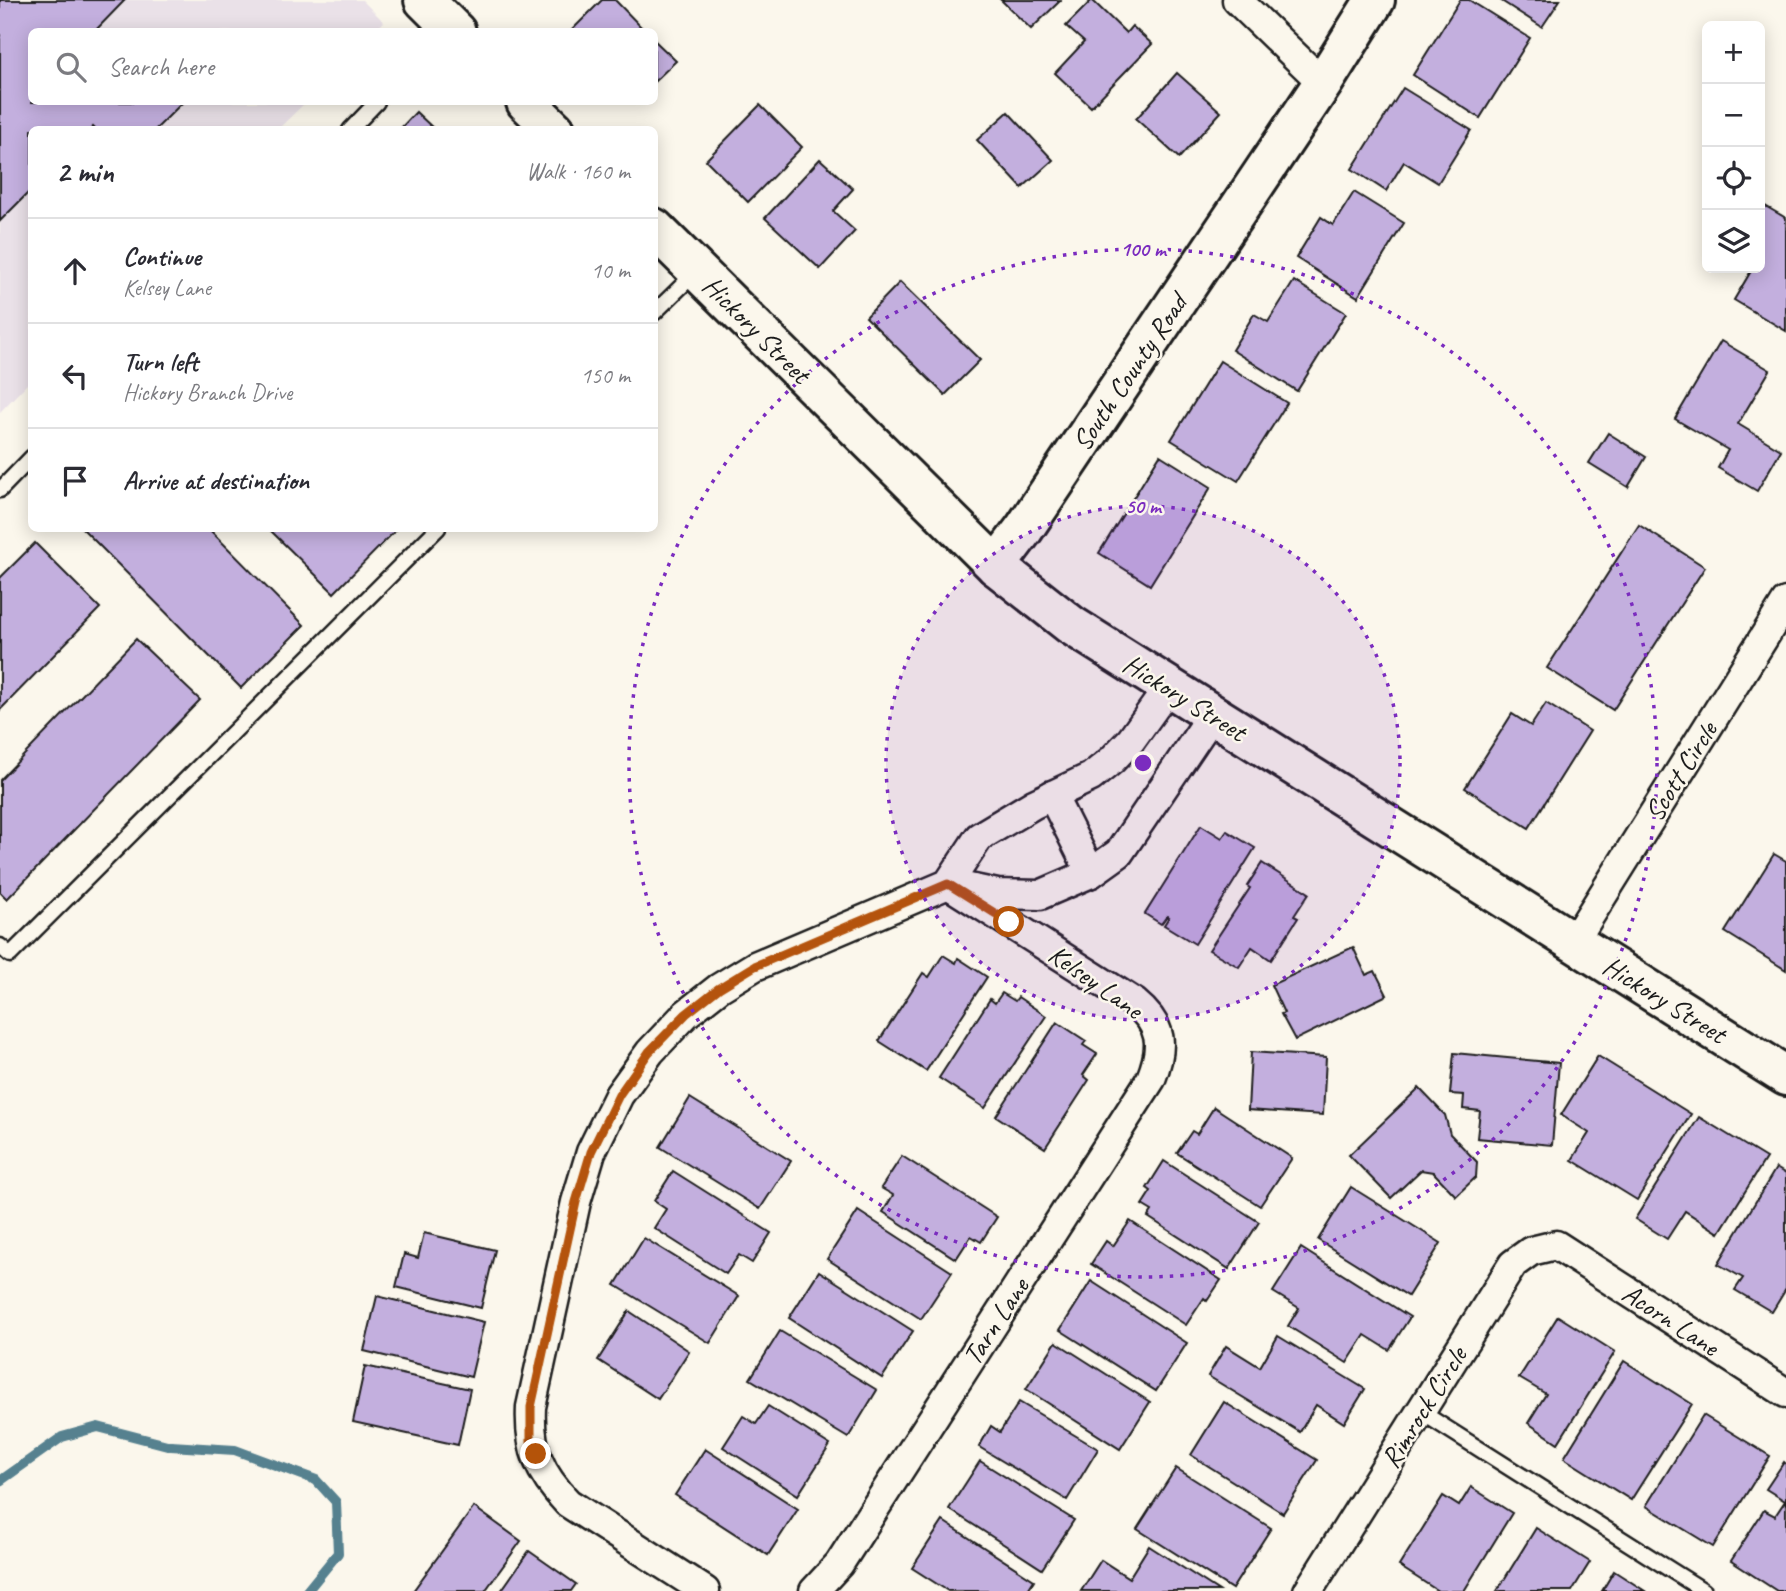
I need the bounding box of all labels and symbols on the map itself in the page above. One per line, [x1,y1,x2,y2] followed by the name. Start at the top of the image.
[1120,236,1168,262] text: 100 m
[695,268,820,393] street label: Hickory Street
[1064,284,1197,457] street label: South County Road
[1125,493,1163,519] text: 50 m
[1117,646,1255,750] street label: Hickory Street
[1636,713,1726,827] street label: Scott Circle
[1131,751,1155,775] centre of rings
[993,906,1024,937] route start
[1042,936,1151,1028] street label: Kelsey Lane
[1597,948,1735,1052] street label: Hickory Street
[954,1270,1038,1371] street label: Tarn Lane
[1616,1275,1727,1365] street label: Acorn Lane
[1373,1339,1475,1474] street label: Rimrock Circle
[520,1438,551,1469] route end

